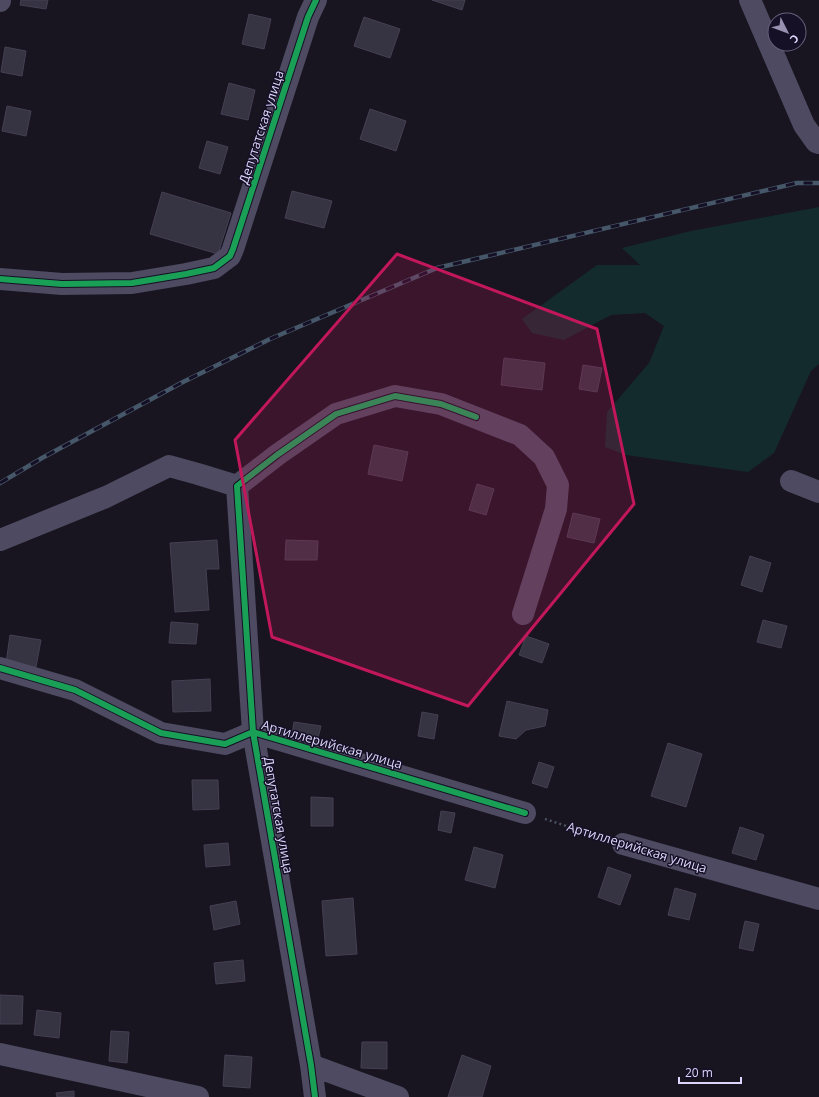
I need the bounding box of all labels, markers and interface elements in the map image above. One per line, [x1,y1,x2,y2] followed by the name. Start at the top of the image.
[767,12,807,52] north arrow
[787,31,803,47] text: С
[234,68,288,186] street label: Депутатская улица
[260,715,404,773] street label: Артиллерийская улица
[260,755,298,875] street label: Депутатская улица
[565,817,709,877] street label: Артиллерийская улица
[679,1059,741,1085] scale bar
[685,1064,713,1081] text: 20 m

